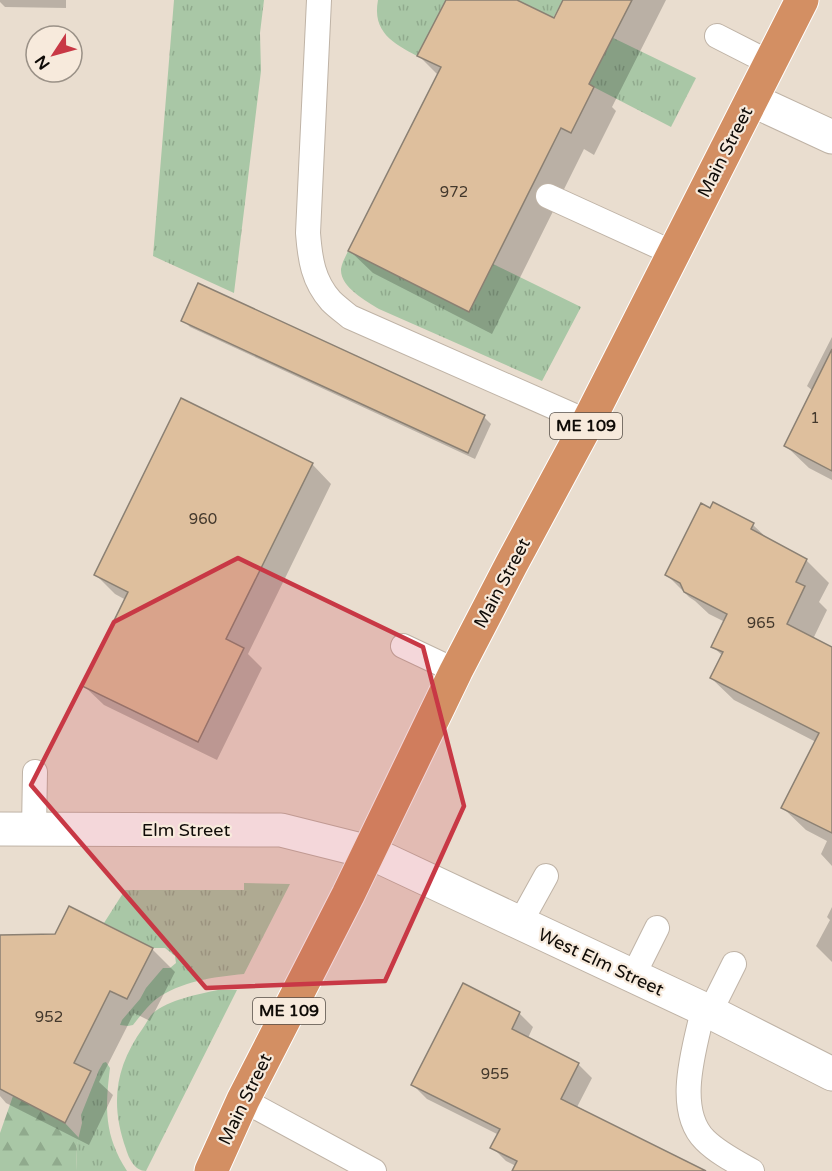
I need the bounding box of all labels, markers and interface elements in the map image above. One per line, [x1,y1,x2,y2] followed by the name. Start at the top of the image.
[24,24,84,84] north arrow
[31,51,55,73] text: N
[693,103,757,201] street label: Main Street
[440,183,468,201] house number: 972
[810,409,820,427] house number: 1
[550,413,622,439] road number: ME 109
[189,510,217,528] house number: 960
[469,534,535,632] street label: Main Street
[747,614,775,632] house number: 965
[142,819,230,841] street label: Elm Street
[535,923,668,1001] street label: West Elm Street
[253,998,325,1024] road number: ME 109
[35,1008,63,1026] house number: 952
[213,1050,277,1148] street label: Main Street
[481,1065,509,1083] house number: 955

